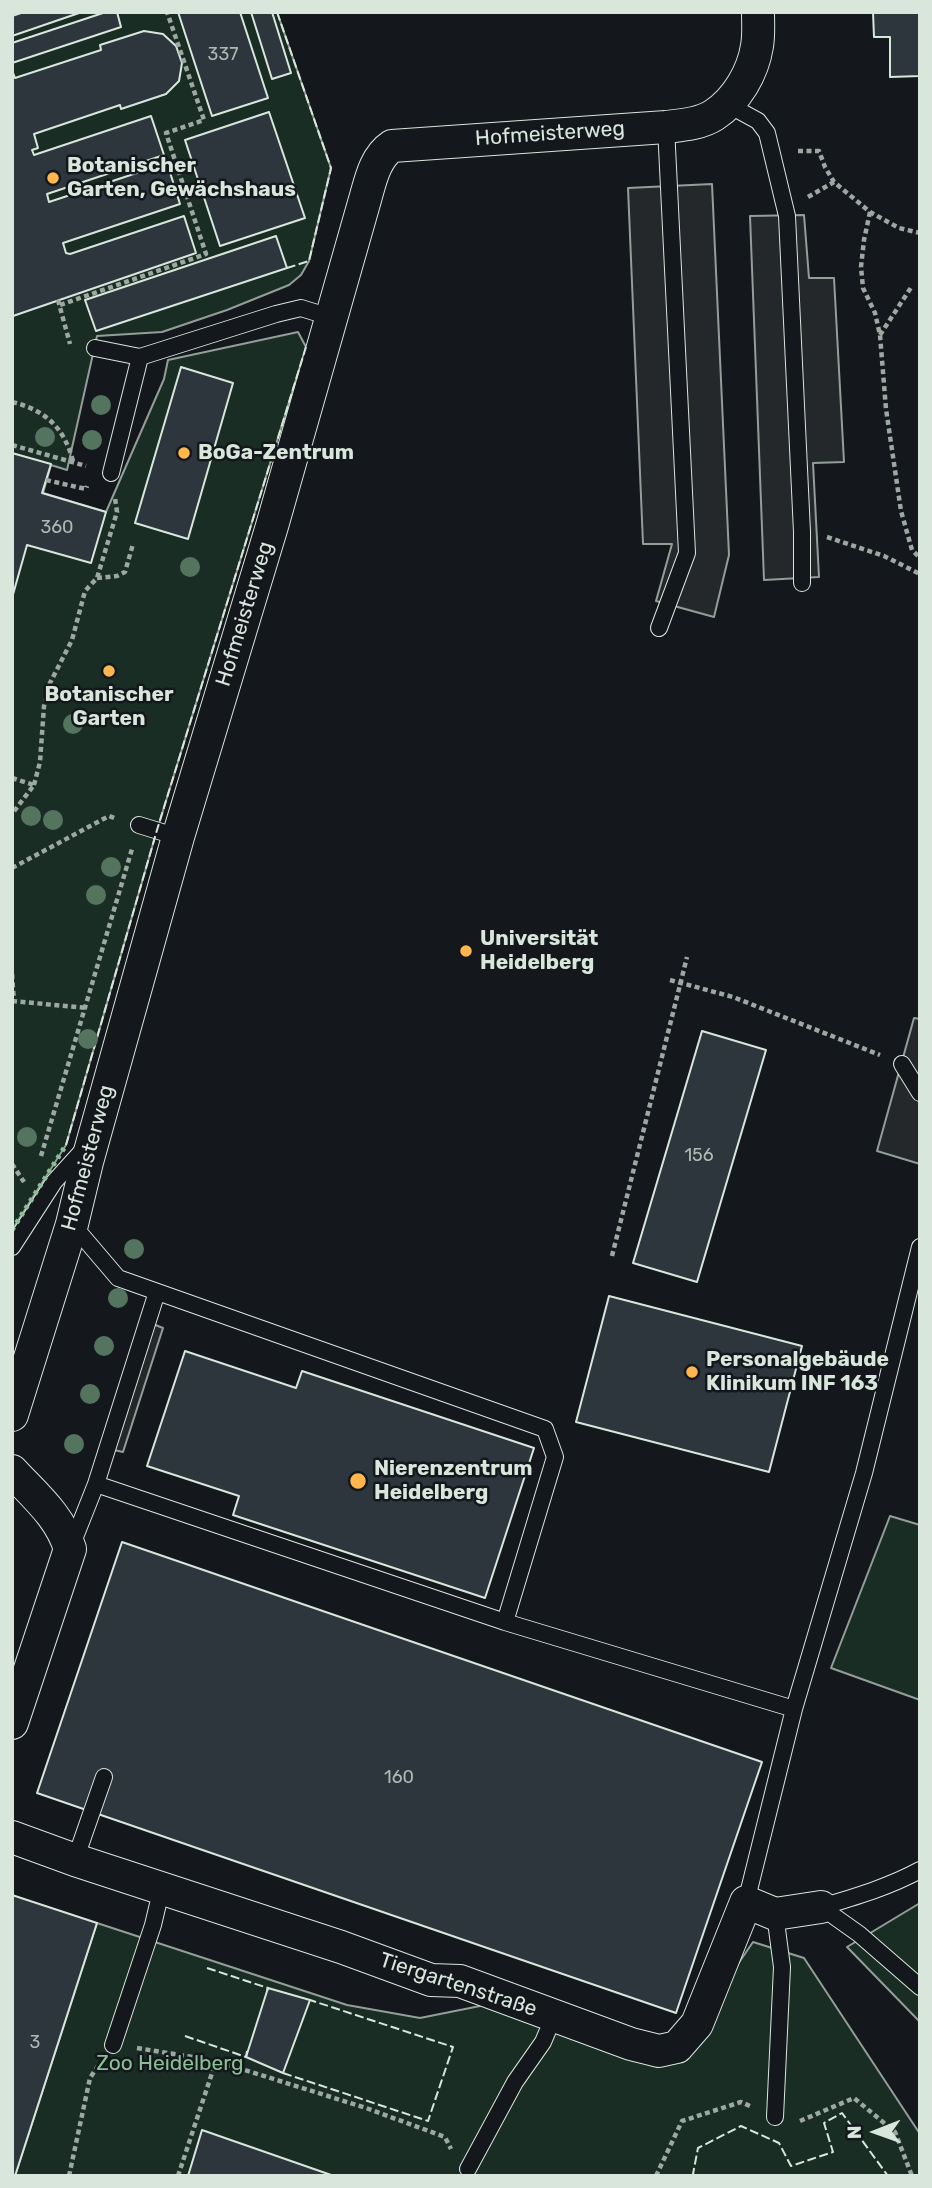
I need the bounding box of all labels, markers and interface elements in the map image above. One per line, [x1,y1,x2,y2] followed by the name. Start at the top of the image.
[208,44,238,66] house number: 337
[474,116,626,152] street label: Hofmeisterweg
[67,153,296,203] place label: Botanischer Garten, Gewächshaus
[45,170,61,186] marker: Botanischer Garten, Gewächshaus
[198,440,354,466] place label: BoGa-Zentrum
[176,445,192,461] marker: BoGa-Zentrum
[40,517,74,539] house number: 360
[211,539,279,689] street label: Hofmeisterweg
[101,663,117,679] marker: Botanischer Garten
[45,682,173,732] place label: Botanischer Garten
[480,926,598,976] place label: Universität Heidelberg
[458,943,474,959] marker: Universität Heidelberg
[56,1082,120,1234] street label: Hofmeisterweg
[684,1145,714,1167] house number: 156
[706,1347,889,1397] place label: Personalgebäude Klinikum INF 163
[684,1364,700,1380] marker: Personalgebäude Klinikum INF 163
[374,1456,532,1506] place label: Nierenzentrum Heidelberg
[348,1471,368,1491] marker: Nierenzentrum Heidelberg
[384,1767,414,1789] house number: 160
[376,1948,540,2022] street label: Tiergartenstraße
[30,2032,40,2054] house number: 3
[96,2051,244,2077] park label: Zoo Heidelberg
[841,2097,911,2167] north arrow
[843,2125,866,2139] text: N

